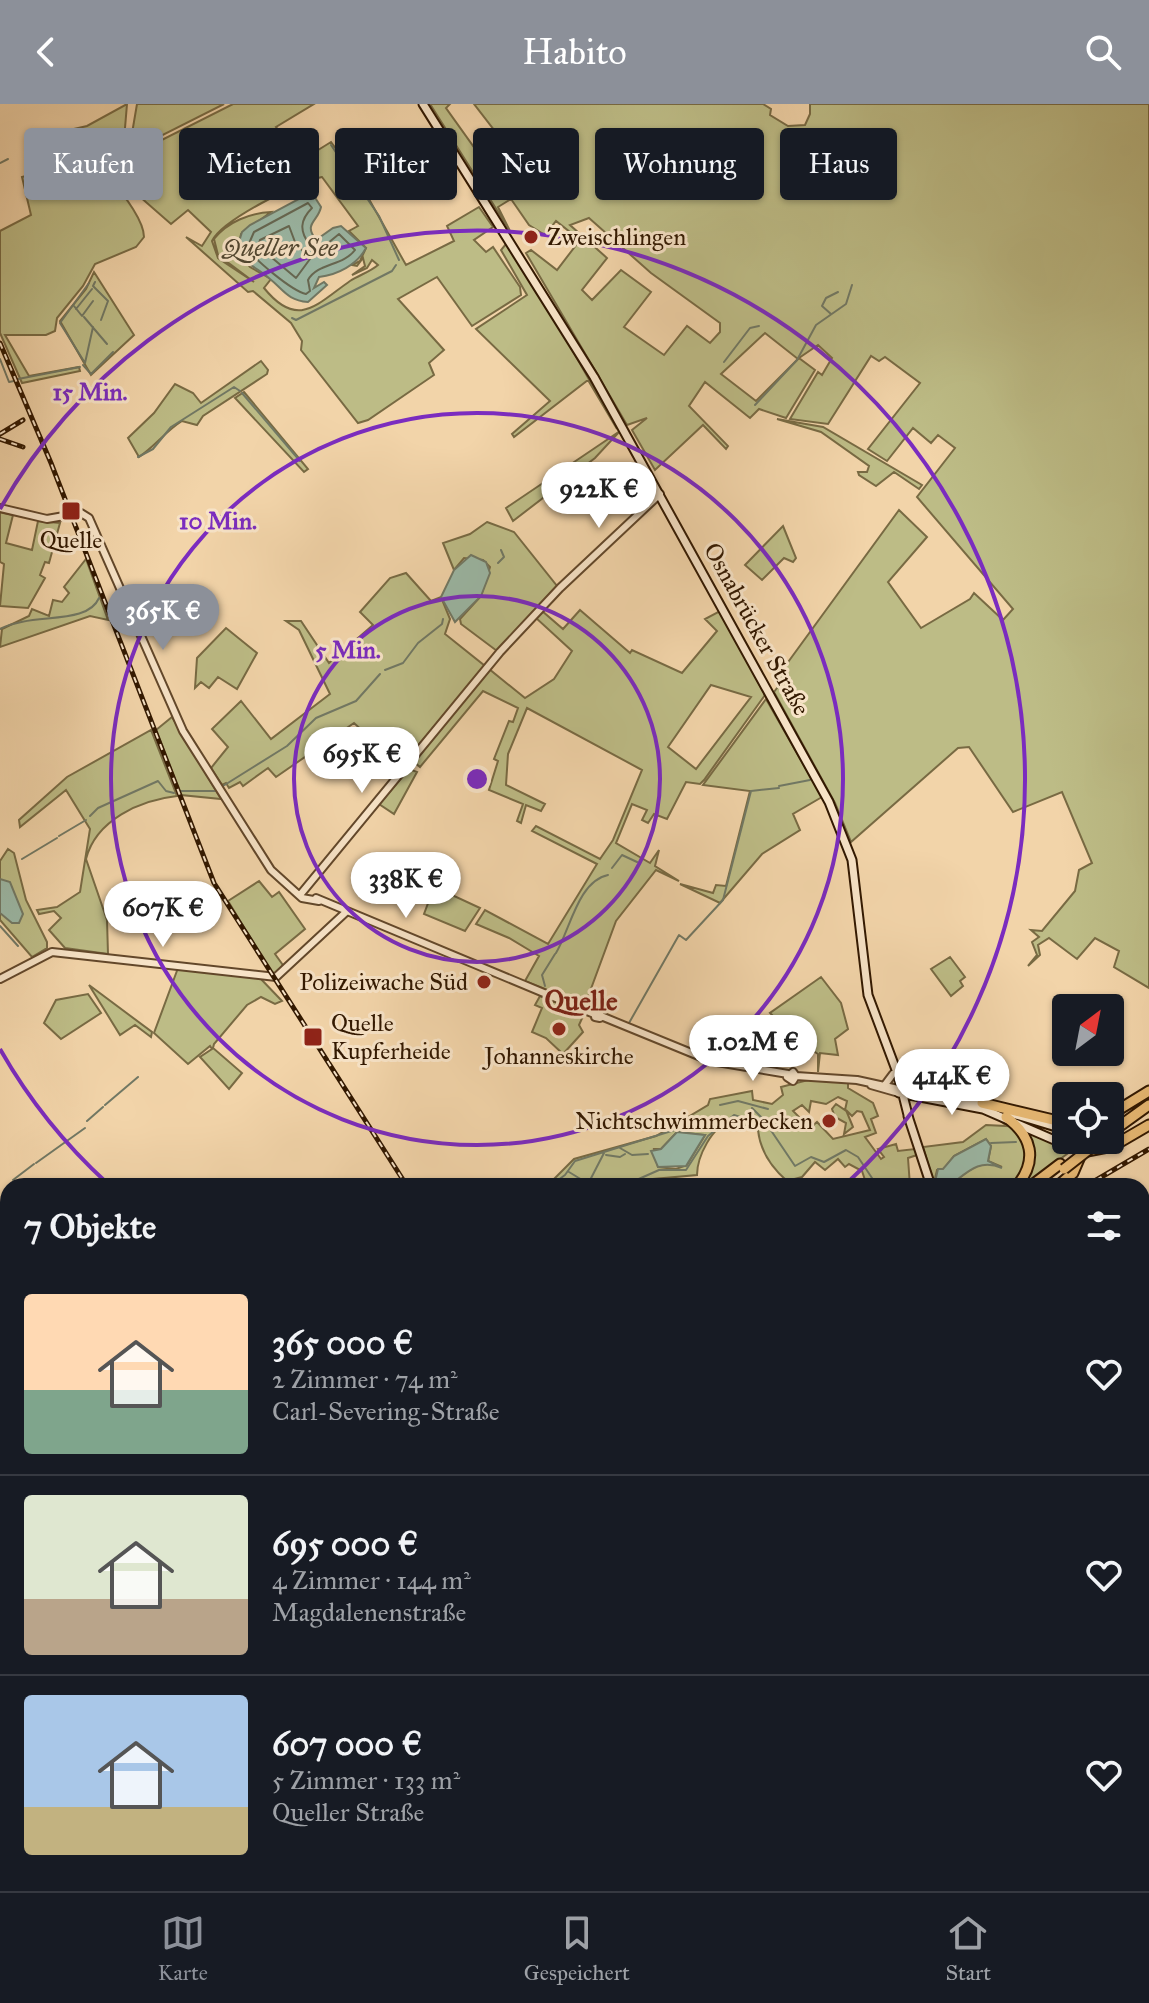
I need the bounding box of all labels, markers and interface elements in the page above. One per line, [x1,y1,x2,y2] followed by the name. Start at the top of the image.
[24,30,68,74] icon: back
[522,30,627,74] text: Habito
[1081,30,1125,74] icon: search
[24,128,163,200] chip: Kaufen
[179,128,319,200] chip: Mieten
[335,128,457,200] chip: Filter
[473,128,579,200] chip: Neu
[595,128,764,200] chip: Wohnung
[780,128,897,200] chip: Haus
[547,222,686,252] place label: Zweischlingen
[522,228,540,246] marker: Zweischlingen
[221,231,339,263] water label: Queller See
[53,377,127,407] text: 15 Min.
[534,462,664,530] pin: 922K €
[559,472,639,504] text: 922K €
[60,500,82,522] marker: Quelle
[179,506,257,536] text: 10 Min.
[40,525,102,555] place label: Quelle
[697,537,817,721] street label: Osnabrücker Straße
[98,584,228,652] pin: 365K €
[125,594,201,626] text: 365K €
[315,635,381,665] text: 5 Min.
[297,727,427,795] pin: 695K €
[322,737,402,769] text: 695K €
[463,765,491,793] centre of rings
[341,852,471,920] pin: 338K €
[369,862,443,894] text: 338K €
[98,881,228,949] pin: 607K €
[122,891,204,923] text: 607K €
[299,967,468,997] place label: Polizeiwache Süd
[475,973,493,991] marker: Polizeiwache Süd
[544,983,618,1018] district label: Quelle
[1052,994,1124,1066] north arrow
[1052,994,1124,1154] map controls
[331,1008,451,1066] place label: Quelle Kupferheide
[679,1015,827,1083] pin: 1.02M €
[550,1020,568,1038] marker: Johanneskirche
[707,1025,799,1057] text: 1.02M €
[302,1026,324,1048] marker: Quelle Kupferheide
[481,1041,634,1071] place label: Johanneskirche
[887,1049,1017,1117] pin: 414K €
[912,1059,992,1091] text: 414K €
[1052,1082,1124,1154] button: locate
[575,1106,813,1136] place label: Nichtschwimmerbecken
[820,1112,838,1130] marker: Nichtschwimmerbecken
[1082,1204,1126,1248] icon: filters
[24,1206,156,1247] text: 7 Objekte
[272,1322,413,1363] text: 365 000 €
[88,1326,184,1422] icon: home
[1082,1352,1126,1396] icon: heart
[272,1363,458,1395] text: 2 Zimmer · 74 m²
[272,1395,500,1427] text: Carl-Severing-Straße
[272,1523,418,1564] text: 695 000 €
[88,1527,184,1623] icon: home
[1082,1553,1126,1597] icon: heart
[272,1564,471,1596] text: 4 Zimmer · 144 m²
[272,1596,466,1628] text: Magdalenenstraße
[272,1723,422,1764] text: 607 000 €
[88,1727,184,1823] icon: home
[1082,1753,1126,1797] icon: heart
[272,1764,460,1796] text: 5 Zimmer · 133 m²
[272,1796,424,1828] text: Queller Straße
[158,1911,208,1986] tab: Karte
[524,1911,630,1986] tab: Gespeichert
[945,1911,991,1986] tab: Start

